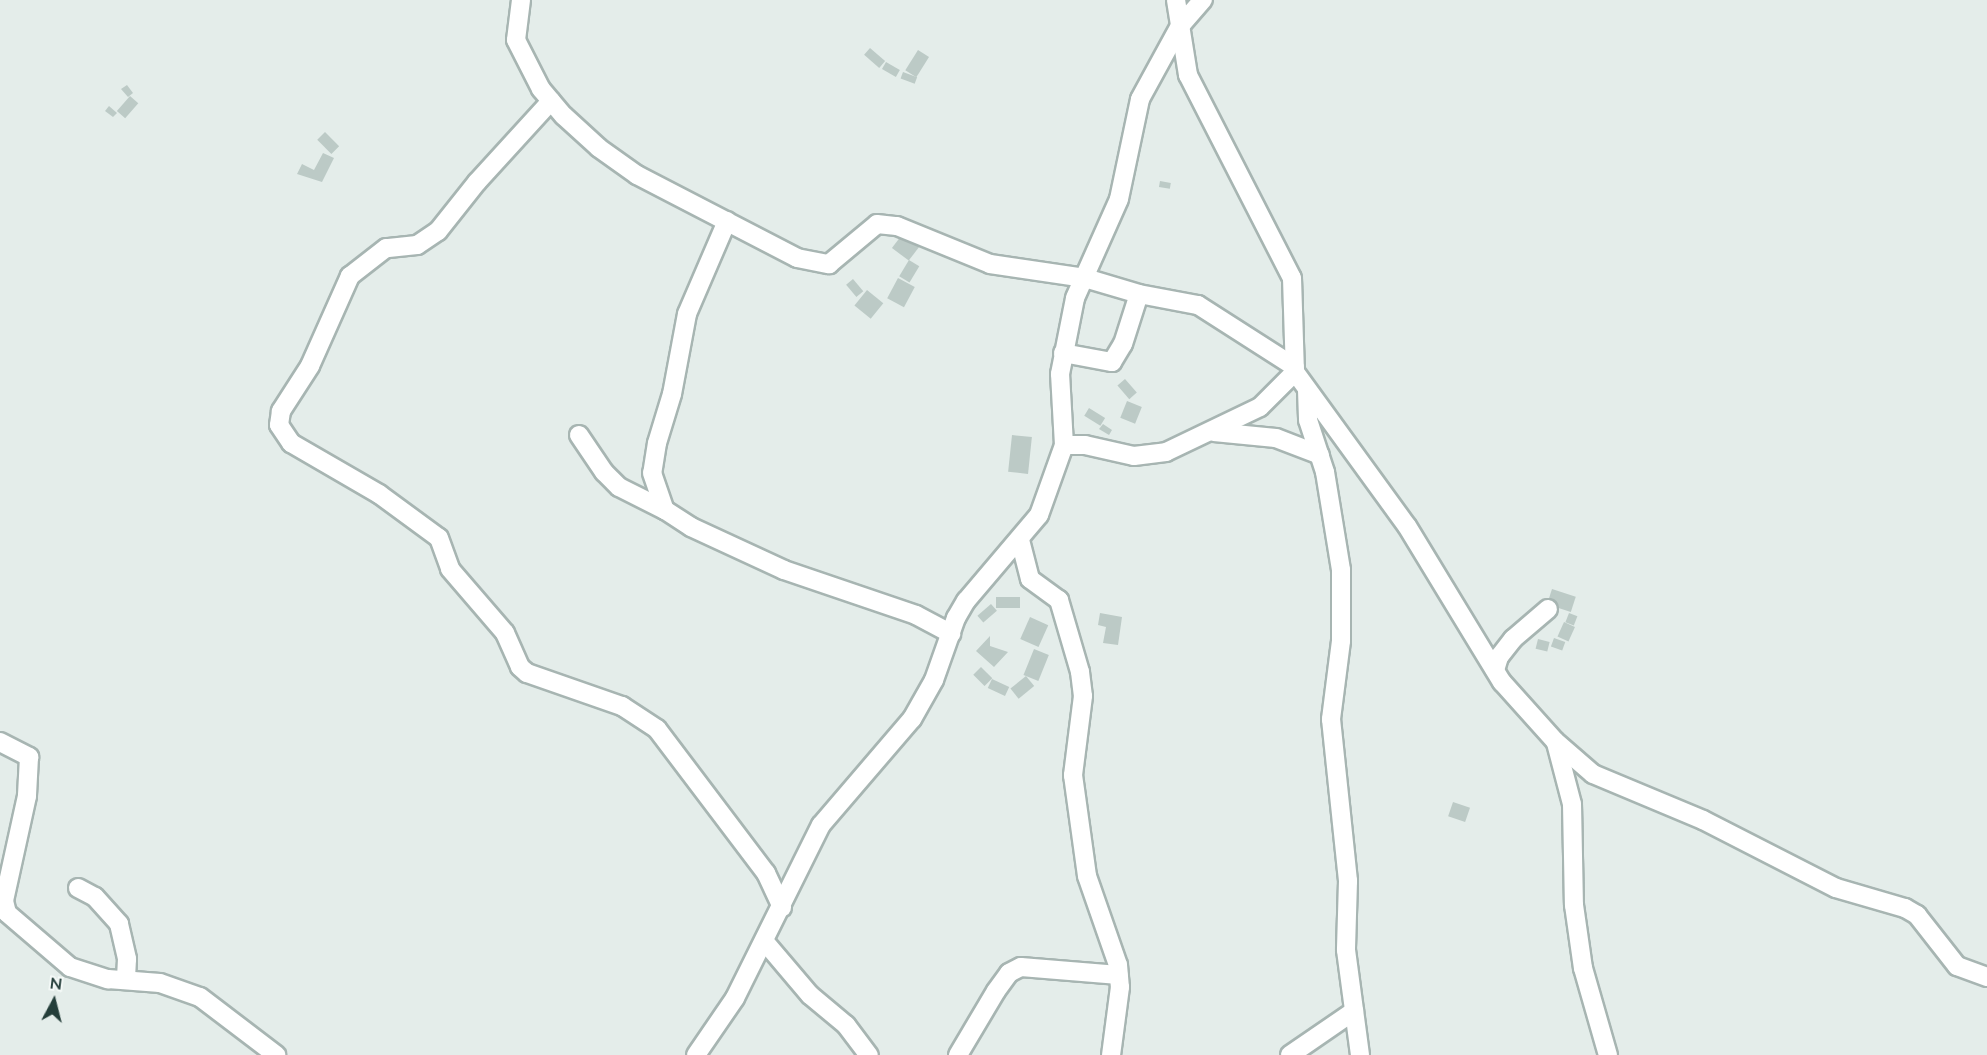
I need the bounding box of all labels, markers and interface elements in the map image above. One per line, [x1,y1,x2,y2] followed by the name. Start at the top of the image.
[24,971,84,1031] north arrow
[49,972,64,993] text: N

